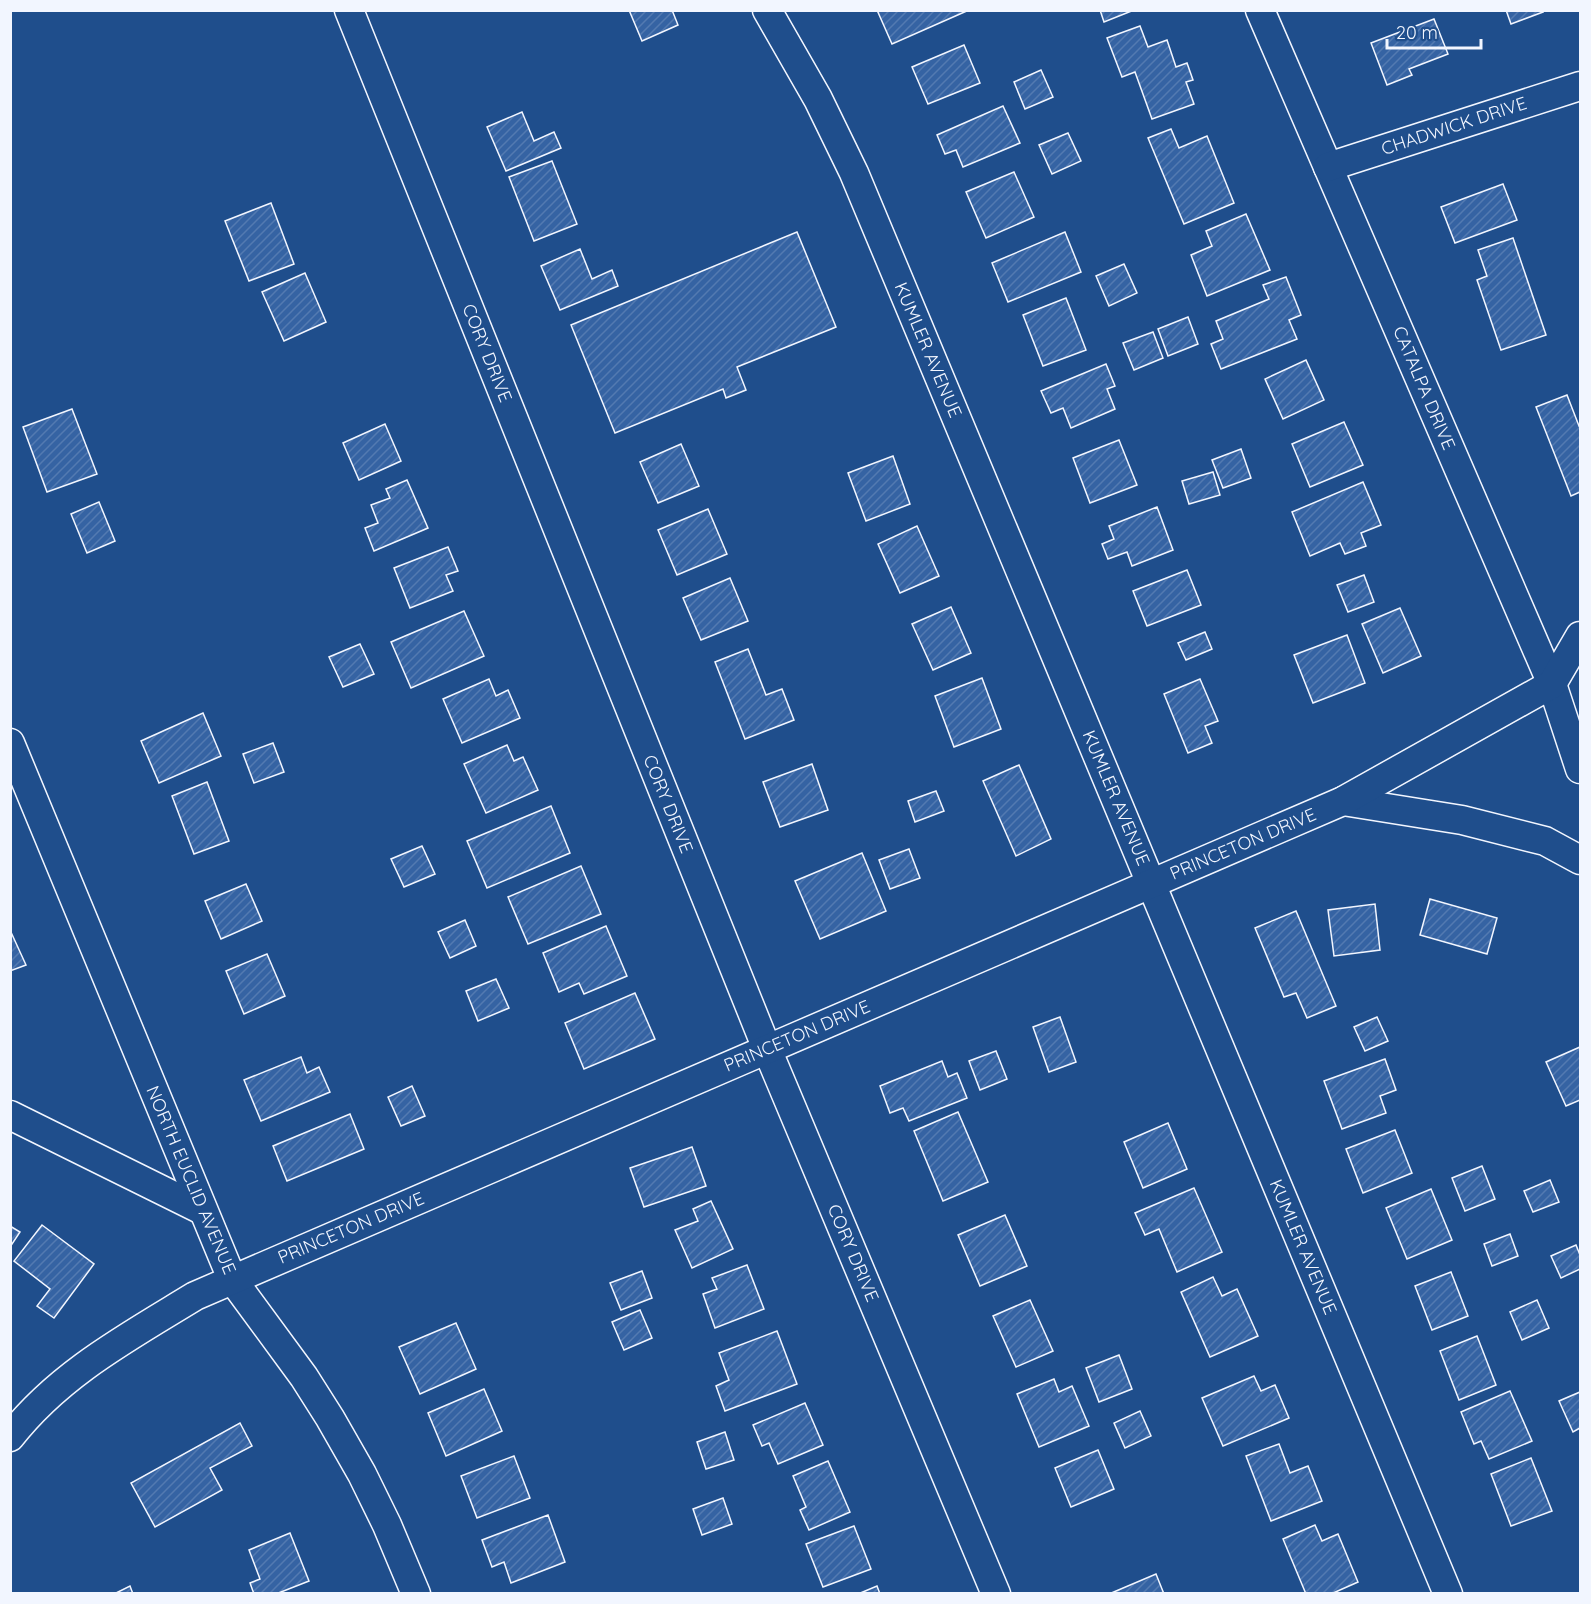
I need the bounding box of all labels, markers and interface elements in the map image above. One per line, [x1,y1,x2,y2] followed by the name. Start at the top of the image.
[1387,12,1482,50] scale bar
[1396,21,1438,44] text: 20 m
[1378,91,1530,160] street label: CHADWICK DRIVE
[890,279,967,421] street label: KUMLER AVENUE
[457,300,518,405] street label: CORY DRIVE
[1388,323,1461,453] street label: CATALPA DRIVE
[1078,727,1155,869] street label: KUMLER AVENUE
[638,751,699,856] street label: CORY DRIVE
[1166,802,1319,885] street label: PRINCETON DRIVE
[720,994,873,1077] street label: PRINCETON DRIVE
[141,1082,242,1278] street label: NORTH EUCLID AVENUE
[1265,1176,1342,1318] street label: KUMLER AVENUE
[274,1186,427,1269] street label: PRINCETON DRIVE
[823,1200,884,1305] street label: CORY DRIVE

